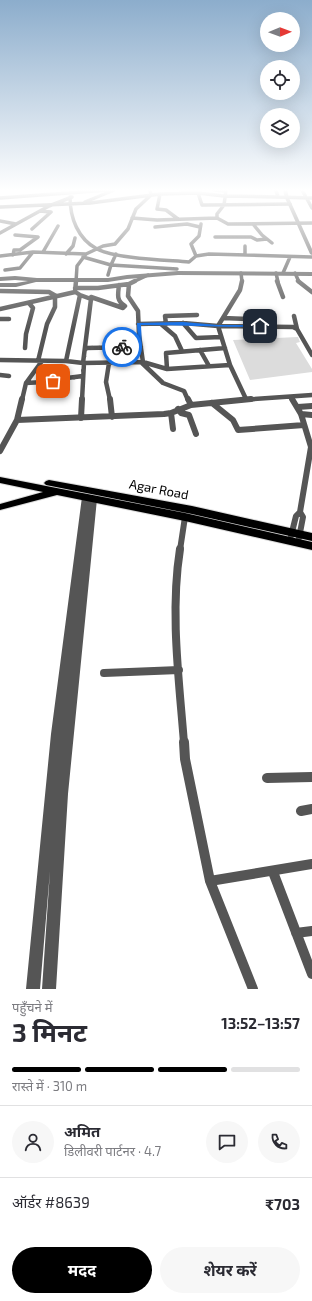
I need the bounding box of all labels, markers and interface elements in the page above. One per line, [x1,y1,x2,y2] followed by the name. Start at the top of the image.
[260,12,300,52] north arrow
[260,12,300,148] map controls
[260,60,300,100] button: locate
[260,108,300,148] button: layers
[243,309,277,343] pin
[249,315,271,337] icon: home
[102,327,142,367] courier
[111,336,133,358] icon: bike
[36,364,70,398] pin
[42,370,64,392] icon: bag
[128,475,190,503] street label: Agar Road
[12,999,52,1015] text: पहुँचने में
[221,1014,300,1032] text: 13:52–13:57
[12,1016,87,1047] text: 3 मिनट
[12,1078,87,1094] text: रास्ते में · 310 m
[12,1121,54,1163] button: person
[206,1121,248,1163] button: chat
[258,1121,300,1163] button: phone
[64,1122,100,1140] text: अमित
[64,1143,161,1159] text: डिलीवरी पार्टनर · 4.7
[12,1193,90,1211] text: ऑर्डर #8639
[265,1195,300,1213] text: ₹703
[12,1247,152,1293] button: मदद
[160,1247,300,1293] button: शेयर करें

